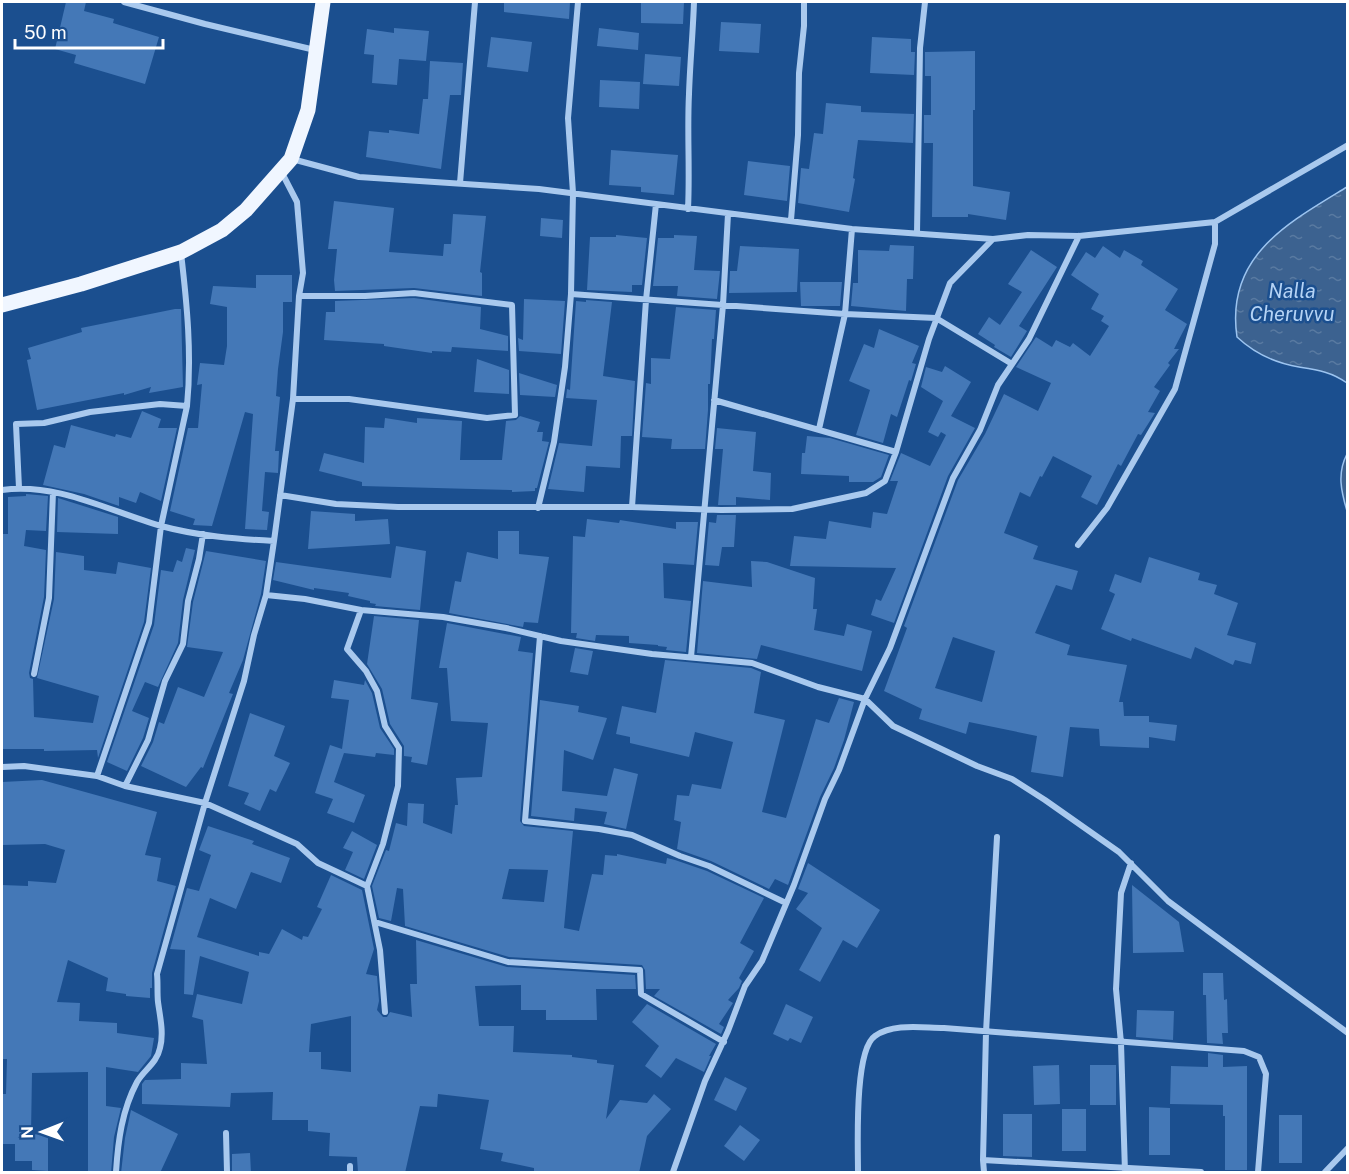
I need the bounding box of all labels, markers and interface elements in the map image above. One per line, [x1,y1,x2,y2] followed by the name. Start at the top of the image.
[15,12,164,50] scale bar
[24,22,67,43] text: 50 m
[1250,279,1334,326] water label: Nalla Cheruvvu
[12,1102,72,1162] north arrow
[18,1126,37,1139] text: N

